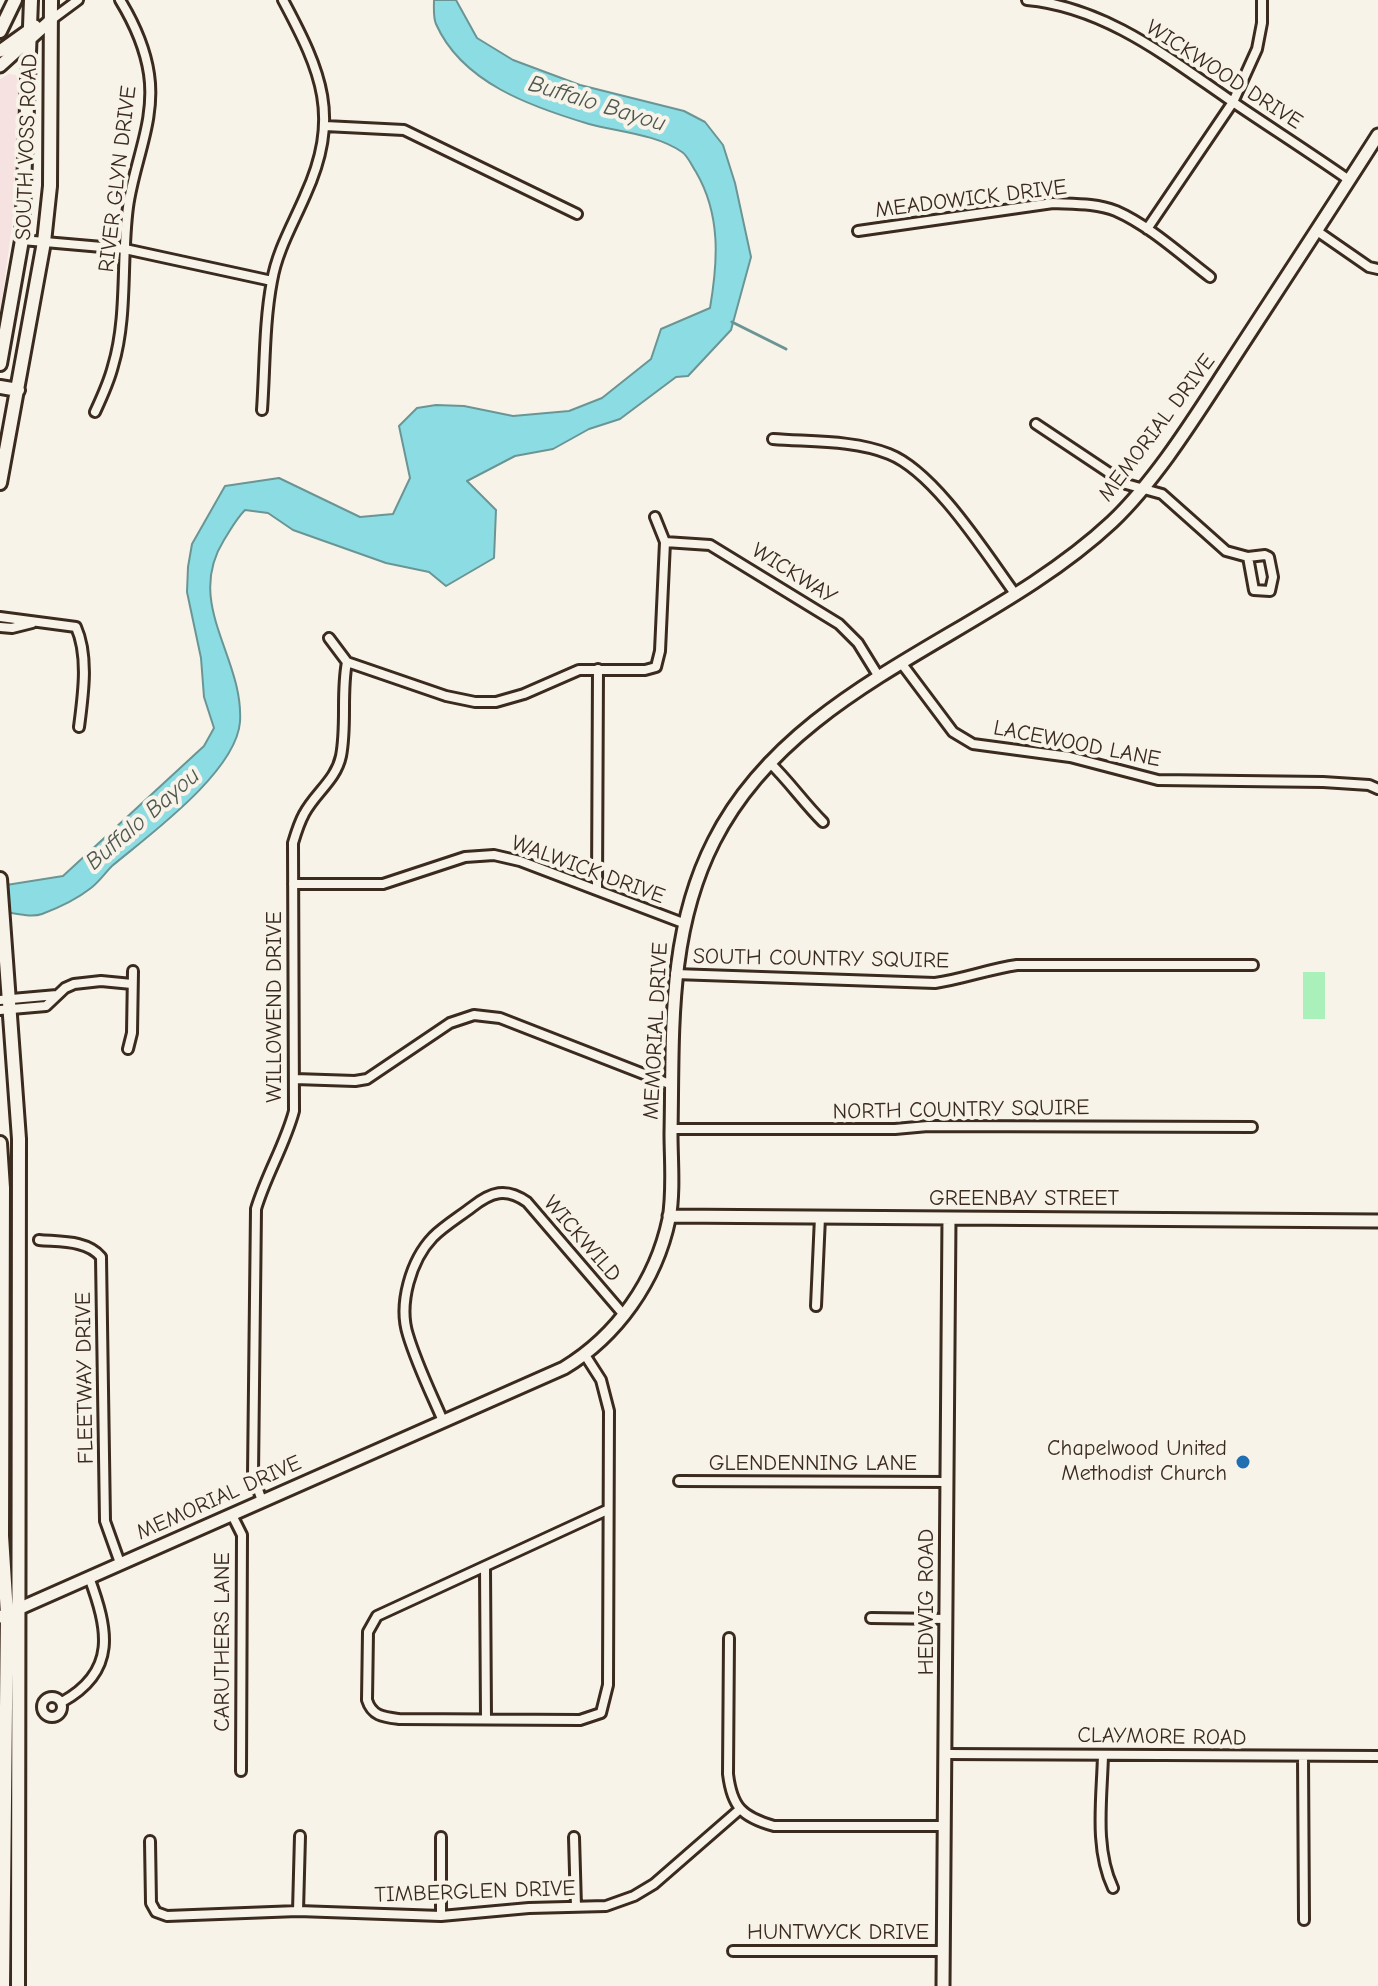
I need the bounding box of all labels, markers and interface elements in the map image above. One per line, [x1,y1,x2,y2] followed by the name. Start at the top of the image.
[1141,15,1307,135] street label: WICKWOOD DRIVE
[11,53,43,241] street label: SOUTH VOSS ROAD
[525,69,669,139] water label: Buffalo Bayou
[93,84,143,274] street label: RIVER GLYN DRIVE
[874,174,1068,224] street label: MEADOWICK DRIVE
[1093,349,1221,507] street label: MEMORIAL DRIVE
[747,538,841,610] street label: WICKWAY
[991,715,1163,773] street label: LACEWOOD LANE
[80,762,206,876] water label: Buffalo Bayou
[508,830,668,910] street label: WALWICK DRIVE
[262,911,288,1103] street label: WILLOWEND DRIVE
[638,942,674,1120] street label: MEMORIAL DRIVE
[693,944,949,974] street label: SOUTH COUNTRY SQUIRE
[832,1095,1090,1125] street label: NORTH COUNTRY SQUIRE
[929,1186,1119,1212] street label: GREENBAY STREET
[537,1191,627,1287] street label: WICKWILD
[70,1292,100,1464] street label: FLEETWAY DRIVE
[1047,1436,1227,1488] place label: Chapelwood United Methodist Church
[132,1450,306,1546] street label: MEMORIAL DRIVE
[709,1451,917,1477] street label: GLENDENNING LANE
[1234,1453,1252,1471] marker: Chapelwood United Methodist Church
[914,1529,940,1675] street label: HEDWIG ROAD
[210,1552,236,1732] street label: CARUTHERS LANE
[1077,1722,1247,1752] street label: CLAYMORE ROAD
[374,1875,576,1909] street label: TIMBERGLEN DRIVE
[747,1920,929,1946] street label: HUNTWYCK DRIVE

